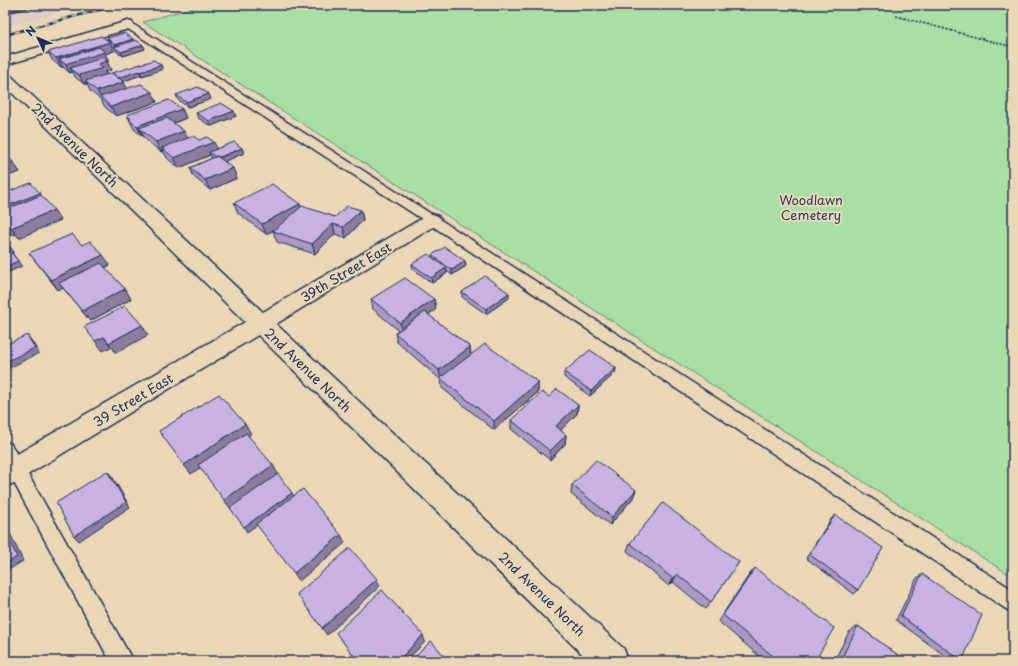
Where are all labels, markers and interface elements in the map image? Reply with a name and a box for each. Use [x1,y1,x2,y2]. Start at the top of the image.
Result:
north arrow [18,18,58,58]
text: N [21,21,40,40]
street label: 2nd Avenue North [28,98,123,191]
park label: Woodlawn Cemetery [779,190,843,224]
street label: 39th Street East [297,237,395,306]
street label: 2nd Avenue North [261,323,356,416]
street label: 39 Street East [89,368,176,431]
street label: 2nd Avenue North [495,547,590,640]

